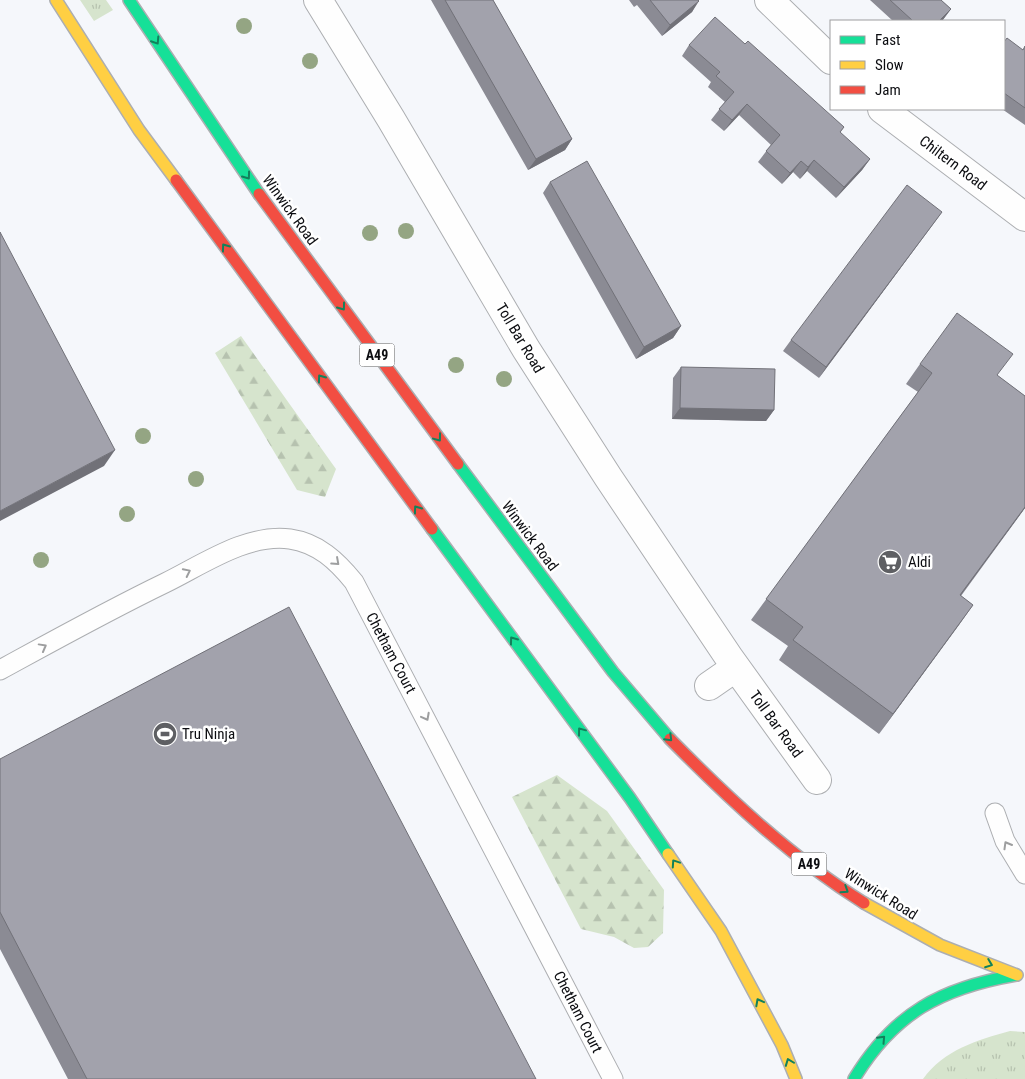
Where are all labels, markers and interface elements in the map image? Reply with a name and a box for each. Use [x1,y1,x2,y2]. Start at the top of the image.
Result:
legend [830,20,1005,110]
text: Fast [875,31,900,49]
one-way arrow [149,36,159,45]
text: Slow [875,56,904,74]
text: Jam [875,81,901,99]
street label: Chiltern Road [916,132,990,194]
one-way arrow [241,170,250,179]
street label: Winwick Road [258,171,322,249]
one-way arrow [221,243,231,252]
street label: Toll Bar Road [492,300,548,376]
one-way arrow [336,301,345,311]
road number: A49 [360,344,394,366]
one-way arrow [318,374,327,383]
one-way arrow [432,432,441,442]
street label: Winwick Road [498,498,562,574]
one-way arrow [414,505,423,515]
supermarket icon: Aldi [877,549,903,575]
place label: Aldi [908,553,931,571]
one-way arrow [330,556,339,565]
one-way arrow [182,568,191,578]
street label: Chetham Court [362,609,420,697]
one-way arrow [510,636,519,646]
one-way arrow [37,643,46,653]
street label: Toll Bar Road [746,687,806,761]
one-way arrow [420,712,430,721]
sports icon: Tru Ninja [152,721,178,747]
place label: Tru Ninja [182,725,235,743]
one-way arrow [578,727,587,737]
one-way arrow [663,732,672,741]
one-way arrow [1004,841,1014,850]
road number: A49 [792,852,826,876]
one-way arrow [672,860,681,869]
street label: Winwick Road [841,864,921,924]
one-way arrow [839,884,849,893]
one-way arrow [984,958,993,968]
street label: Chetham Court [550,968,606,1056]
one-way arrow [755,999,765,1008]
one-way arrow [876,1036,885,1045]
one-way arrow [785,1058,795,1067]

